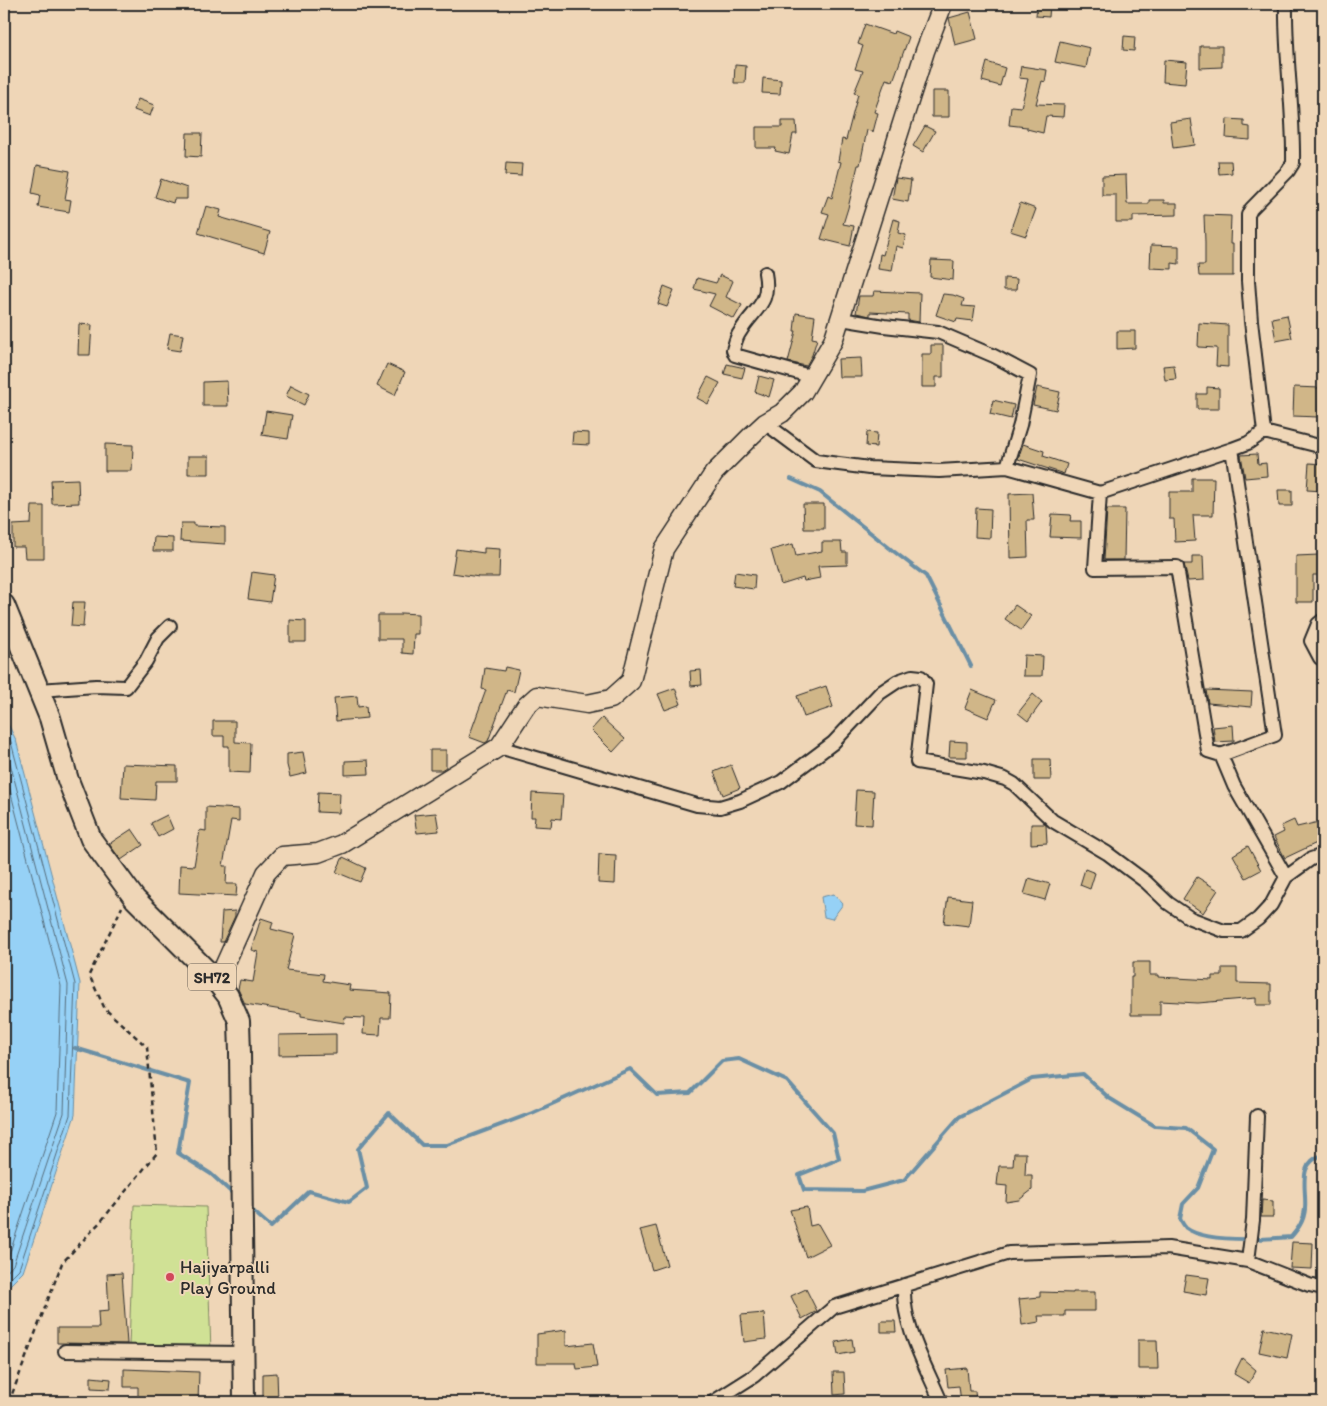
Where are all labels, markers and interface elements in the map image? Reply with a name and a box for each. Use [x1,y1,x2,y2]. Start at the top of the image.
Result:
road number: SH72 [188,964,236,990]
place label: Hajiyarpalli Play Ground [180,1256,276,1299]
marker: Hajiyarpalli Play Ground [164,1271,176,1283]

